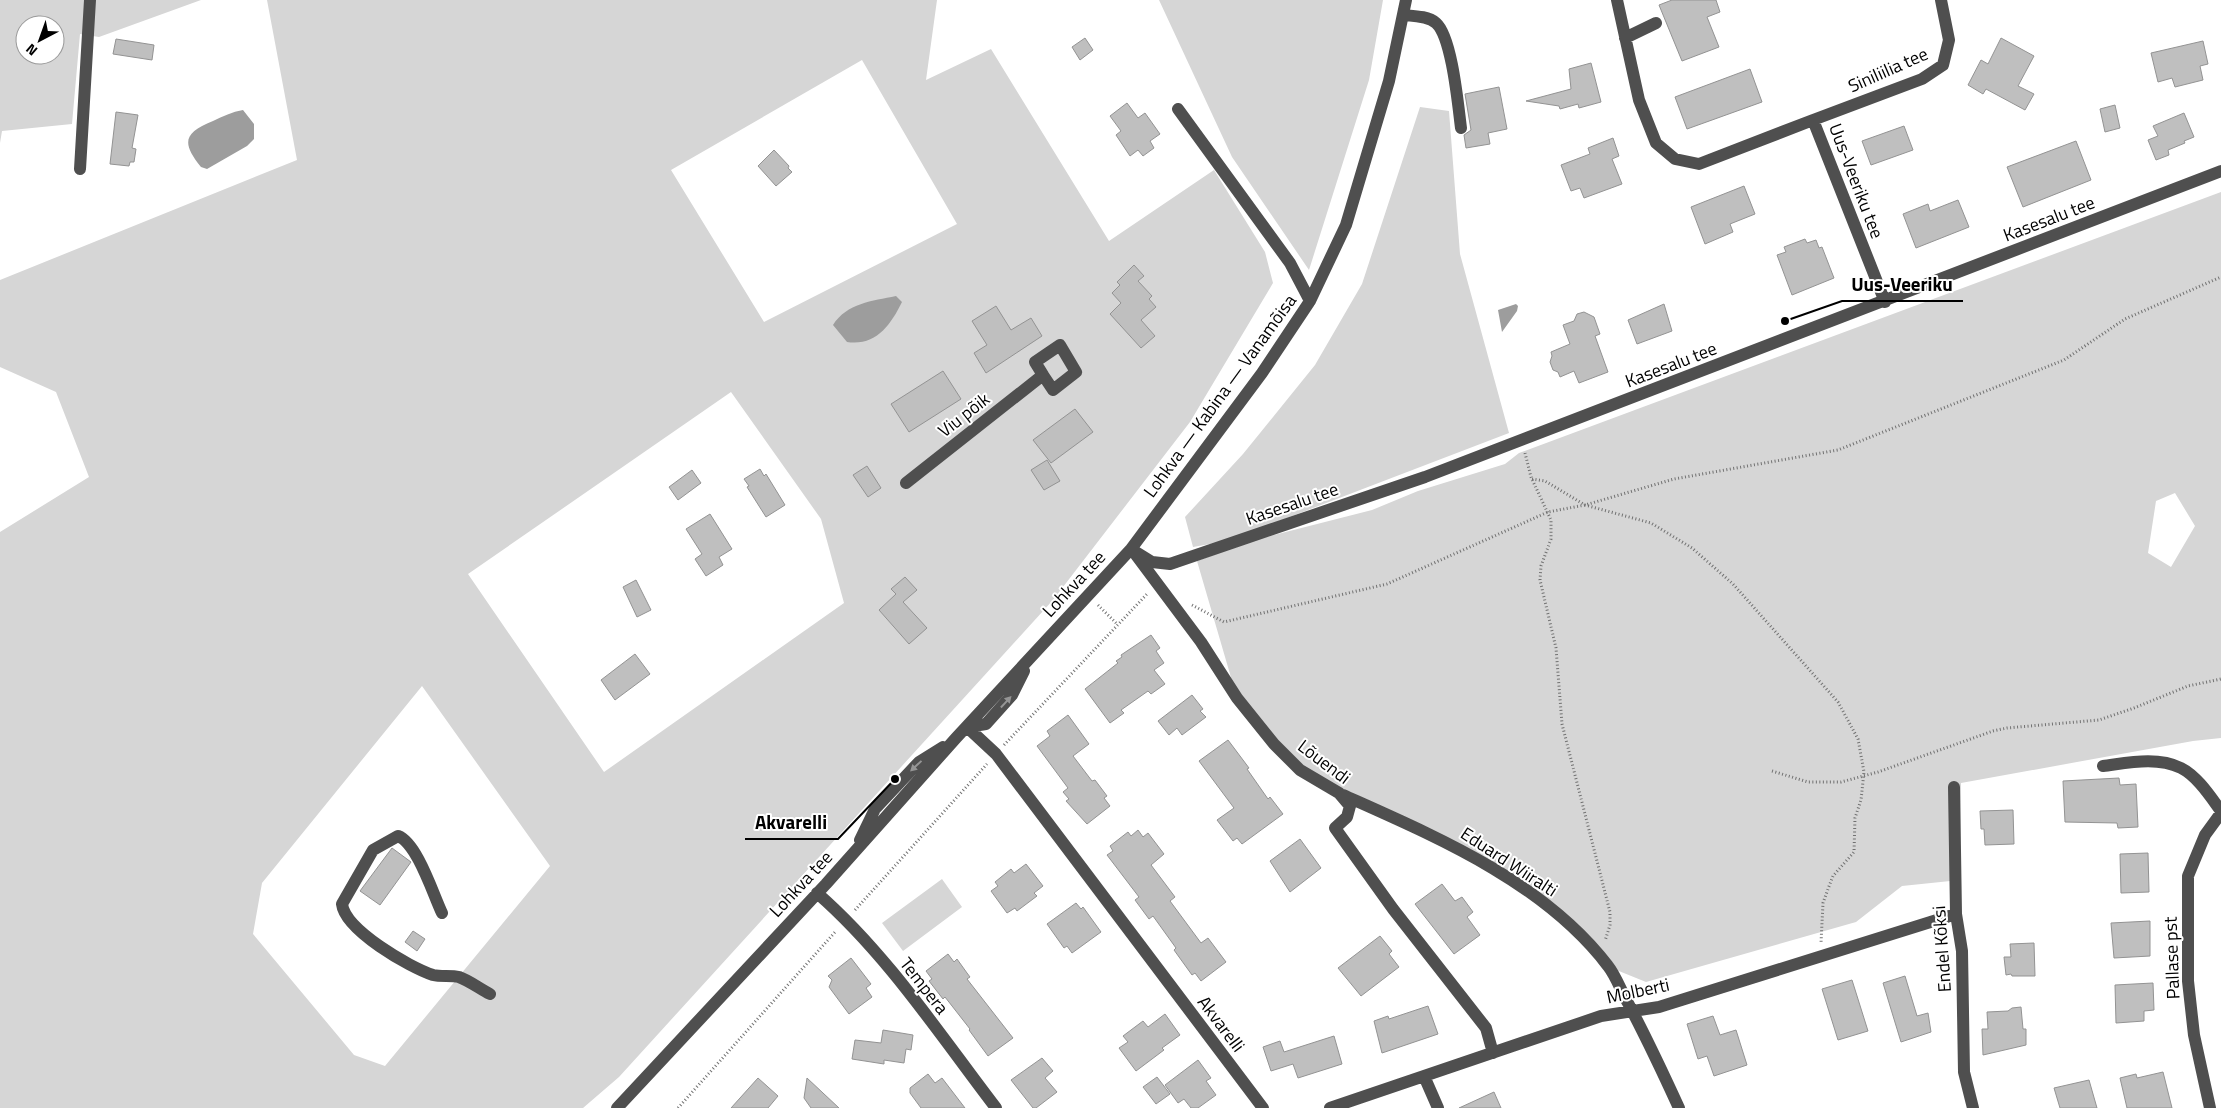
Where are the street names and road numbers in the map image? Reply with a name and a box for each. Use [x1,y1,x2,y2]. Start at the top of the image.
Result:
street label: Siniliilia tee [1844,40,1932,99]
street label: Uus-Veeriku tee [1822,119,1891,242]
street label: Kasesalu tee [1999,189,2099,248]
street label: Lohkva — Kabina — Vanamõisa [1137,289,1303,503]
street label: Kasesalu tee [1621,335,1721,394]
street label: Viu põik [932,385,996,444]
street label: Kasesalu tee [1242,475,1342,532]
street label: Lohkva tee [1036,544,1112,623]
street label: Lõuendi [1292,733,1356,790]
street label: Eduard Wiiralti [1455,820,1563,903]
street label: Lohkva tee [763,844,839,923]
street label: Endel Kõksi [1925,905,1958,993]
street label: Pallase pst [2157,916,2186,1000]
street label: Tempera [894,951,955,1020]
street label: Molberti [1604,971,1672,1010]
street label: Akvarelli [1191,990,1252,1057]

